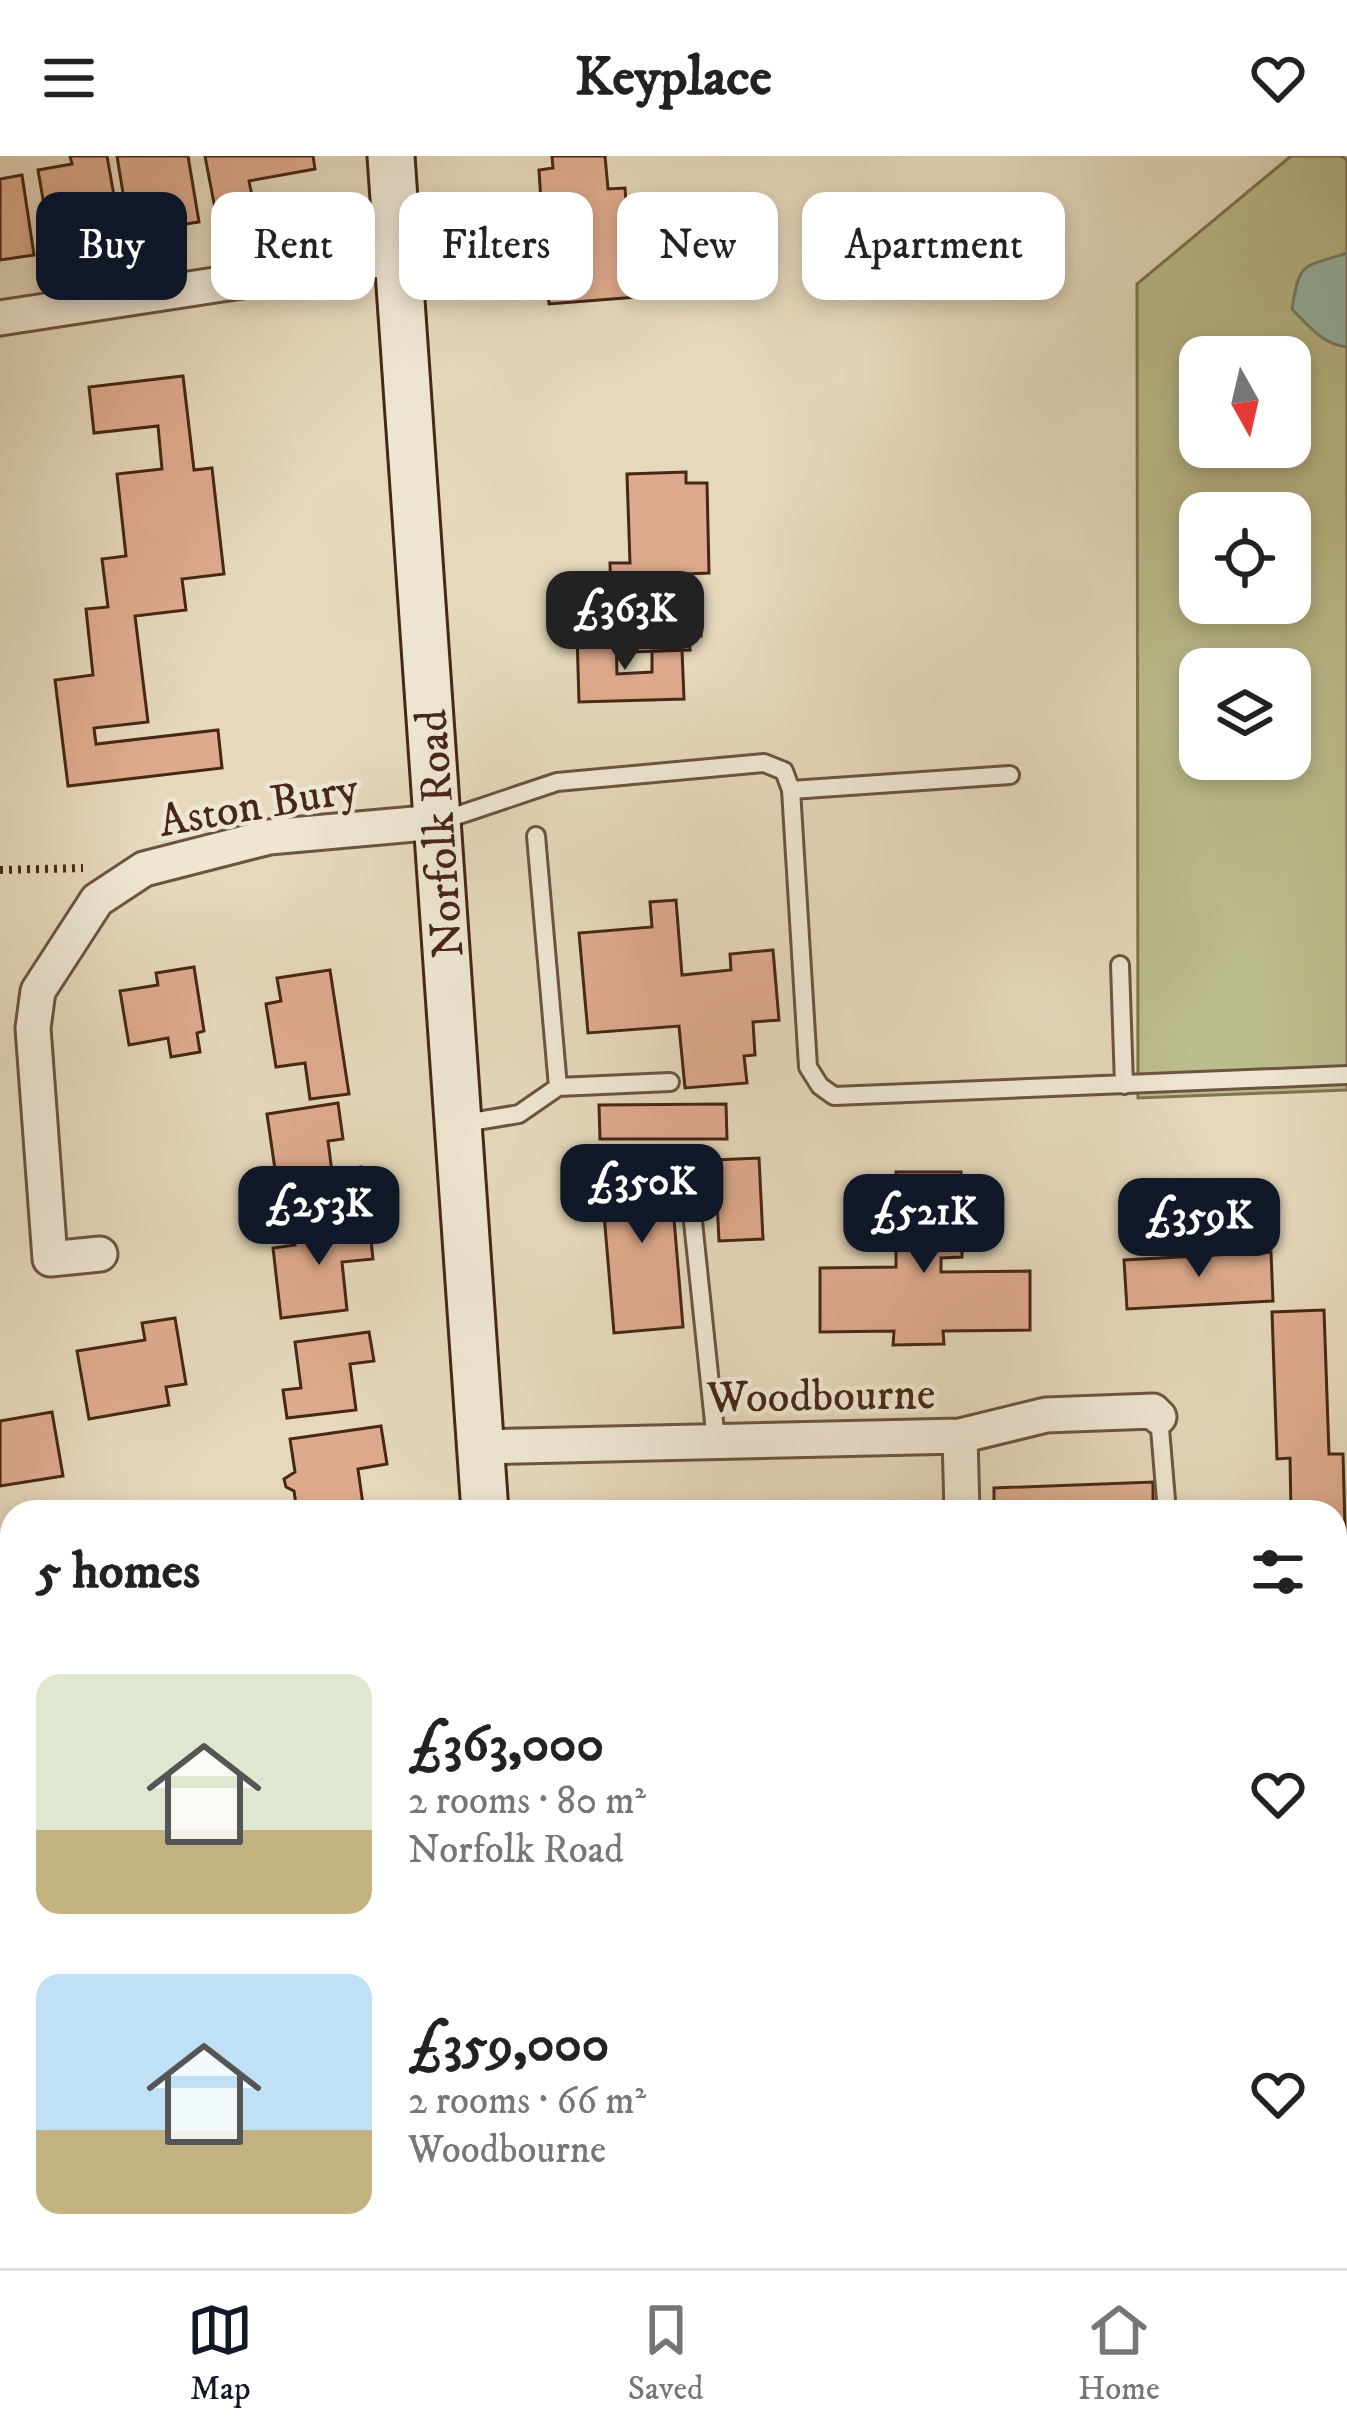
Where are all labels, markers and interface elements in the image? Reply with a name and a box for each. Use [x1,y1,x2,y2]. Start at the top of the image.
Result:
icon: menu [36,45,102,111]
text: Keyplace [575,45,772,112]
icon: heart [1245,45,1311,111]
chip: Buy [36,192,187,300]
chip: Rent [211,192,375,300]
chip: Filters [399,192,593,300]
chip: New [617,192,778,300]
chip: Apartment [802,192,1065,300]
north arrow [1179,336,1311,468]
map controls [1179,336,1311,780]
button: locate [1179,492,1311,624]
pin: £363K [541,571,709,673]
text: £363K [573,585,677,634]
button: layers [1179,648,1311,780]
street label: Norfolk Road [404,707,478,960]
street label: Aston Bury [154,761,363,851]
pin: £350K [558,1144,726,1246]
text: £350K [587,1158,697,1207]
pin: £253K [235,1166,403,1268]
pin: £521K [840,1174,1008,1276]
pin: £359K [1115,1178,1283,1280]
text: £253K [265,1180,373,1229]
text: £521K [870,1188,978,1237]
text: £359K [1145,1192,1253,1241]
street label: Woodbourne [705,1367,936,1427]
icon: filters [1245,1539,1311,1605]
text: 5 homes [36,1540,200,1604]
text: £363,000 [408,1713,604,1777]
icon: home [132,1722,276,1866]
icon: heart [1245,1761,1311,1827]
text: 2 rooms · 80 m² [408,1777,646,1826]
text: Norfolk Road [408,1826,624,1875]
text: £359,000 [408,2013,609,2077]
icon: home [132,2022,276,2166]
icon: heart [1245,2061,1311,2127]
text: 2 rooms · 66 m² [408,2077,646,2126]
text: Woodbourne [408,2126,606,2175]
tab: Map [187,2297,253,2410]
tab: Saved [628,2297,704,2410]
tab: Home [1078,2297,1160,2410]

